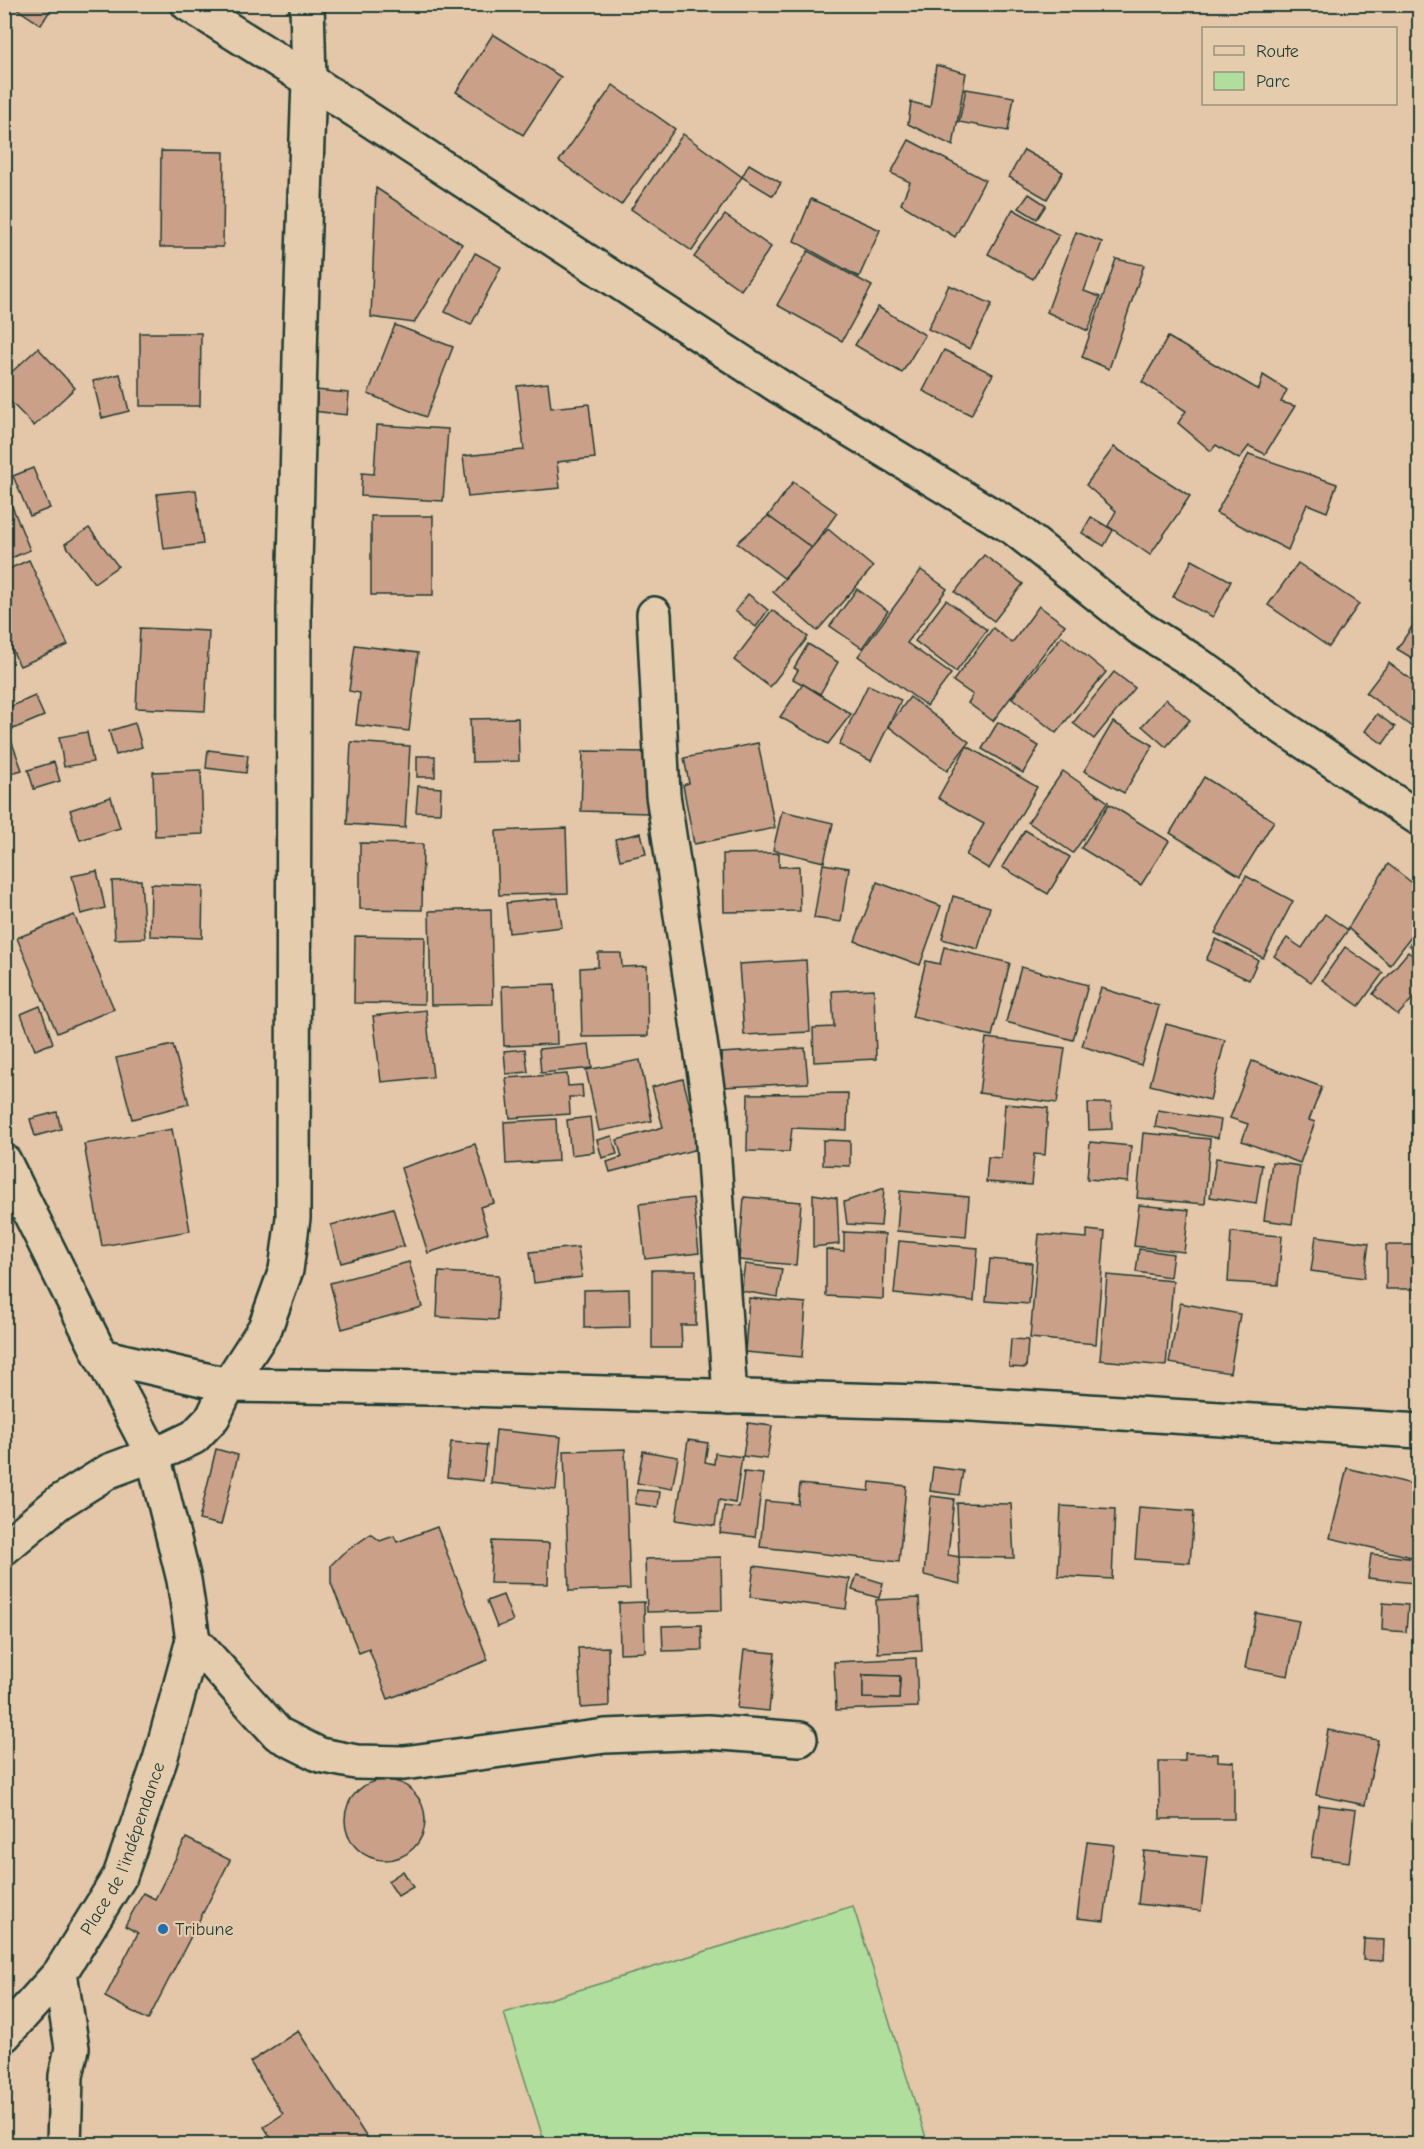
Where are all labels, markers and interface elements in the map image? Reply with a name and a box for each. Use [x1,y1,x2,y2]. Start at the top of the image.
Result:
legend [1202,27,1397,105]
text: Route [1256,41,1299,62]
text: Parc [1256,71,1290,92]
street label: Place de l'indépendance [76,1759,169,1939]
place label: Tribune [175,1919,233,1940]
marker: Tribune [156,1922,170,1936]

